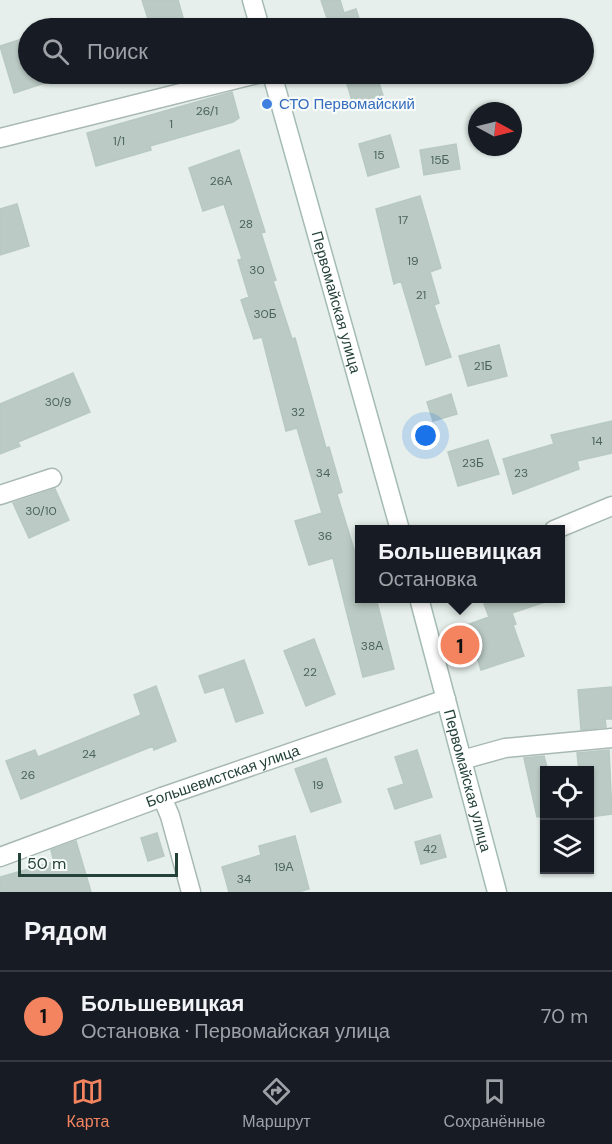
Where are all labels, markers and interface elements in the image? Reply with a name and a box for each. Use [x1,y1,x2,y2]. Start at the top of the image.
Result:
search box [18,18,594,84]
icon: search [39,35,72,68]
text: Поиск [87,37,148,66]
place label: СТО Первомайский [279,94,415,114]
marker: СТО Первомайский [260,97,274,111]
north arrow [468,102,522,156]
house number: 26/1 [196,103,218,119]
house number: 1 [169,116,173,132]
house number: 1/1 [113,133,125,149]
house number: 15 [373,147,385,163]
house number: 15Б [431,152,450,168]
house number: 26А [210,173,232,189]
house number: 17 [398,212,408,228]
house number: 28 [239,216,253,232]
street label: Первомайская улица [307,229,366,376]
house number: 19 [407,253,419,269]
house number: 30 [249,262,265,278]
house number: 21 [416,287,426,303]
house number: 30Б [253,306,277,322]
house number: 21Б [474,358,492,374]
house number: 30/9 [45,394,71,410]
house number: 32 [291,404,305,420]
your location [411,421,440,450]
house number: 14 [591,433,603,449]
house number: 23Б [462,455,484,471]
house number: 34 [316,465,330,481]
house number: 23 [514,465,528,481]
house number: 30/10 [25,503,57,519]
popup [355,525,565,603]
house number: 36 [318,528,332,544]
text: Большевицкая [378,537,542,566]
text: Остановка [378,566,477,592]
pin: 1 [440,622,480,668]
house number: 38А [361,638,383,654]
house number: 22 [303,664,317,680]
street label: Первомайская улица [439,707,496,855]
street label: Большевистская улица [143,740,303,812]
house number: 24 [82,746,96,762]
map controls [540,766,594,874]
button: locate [540,766,594,820]
house number: 26 [21,767,35,783]
house number: 19 [312,777,324,793]
button: layers [540,820,594,874]
house number: 42 [423,841,437,857]
scale bar [18,850,178,878]
text: 50 m [27,853,66,874]
house number: 19А [274,859,294,875]
house number: 34 [237,871,251,887]
text: Рядом [24,914,107,948]
text: Большевицкая [81,989,244,1018]
text: 1 [40,1003,47,1029]
text: 70 m [541,1003,588,1029]
text: Остановка · Первомайская улица [81,1018,390,1044]
tab: Карта [67,1075,109,1132]
tab: Маршрут [242,1075,311,1132]
tab: Сохранённые [444,1075,545,1132]

